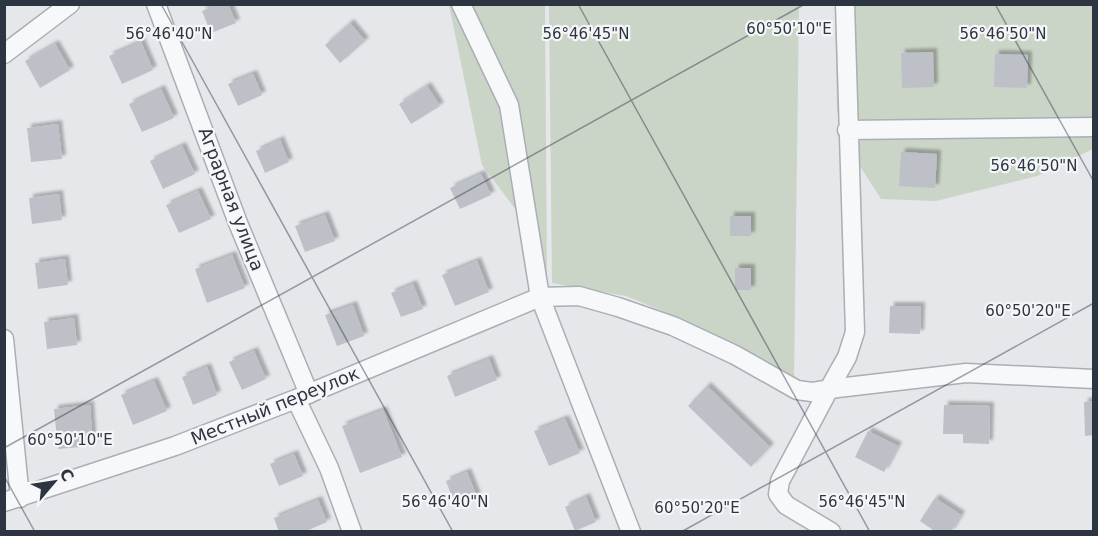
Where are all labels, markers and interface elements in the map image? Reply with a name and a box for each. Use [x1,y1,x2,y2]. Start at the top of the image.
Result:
text: 60°50'10"E [746,20,832,38]
text: 56°46'40"N [125,25,213,43]
text: 56°46'45"N [542,25,630,43]
text: 56°46'50"N [959,25,1047,43]
street label: Аграрная улица [194,124,269,274]
text: 56°46'50"N [990,157,1078,175]
text: 60°50'20"E [985,302,1071,320]
street label: Местный переулок [188,362,362,449]
text: 60°50'10"E [27,431,113,449]
north arrow [24,452,84,512]
text: С [56,465,78,485]
text: 56°46'40"N [401,493,489,511]
text: 56°46'45"N [818,493,906,511]
text: 60°50'20"E [654,499,740,517]

